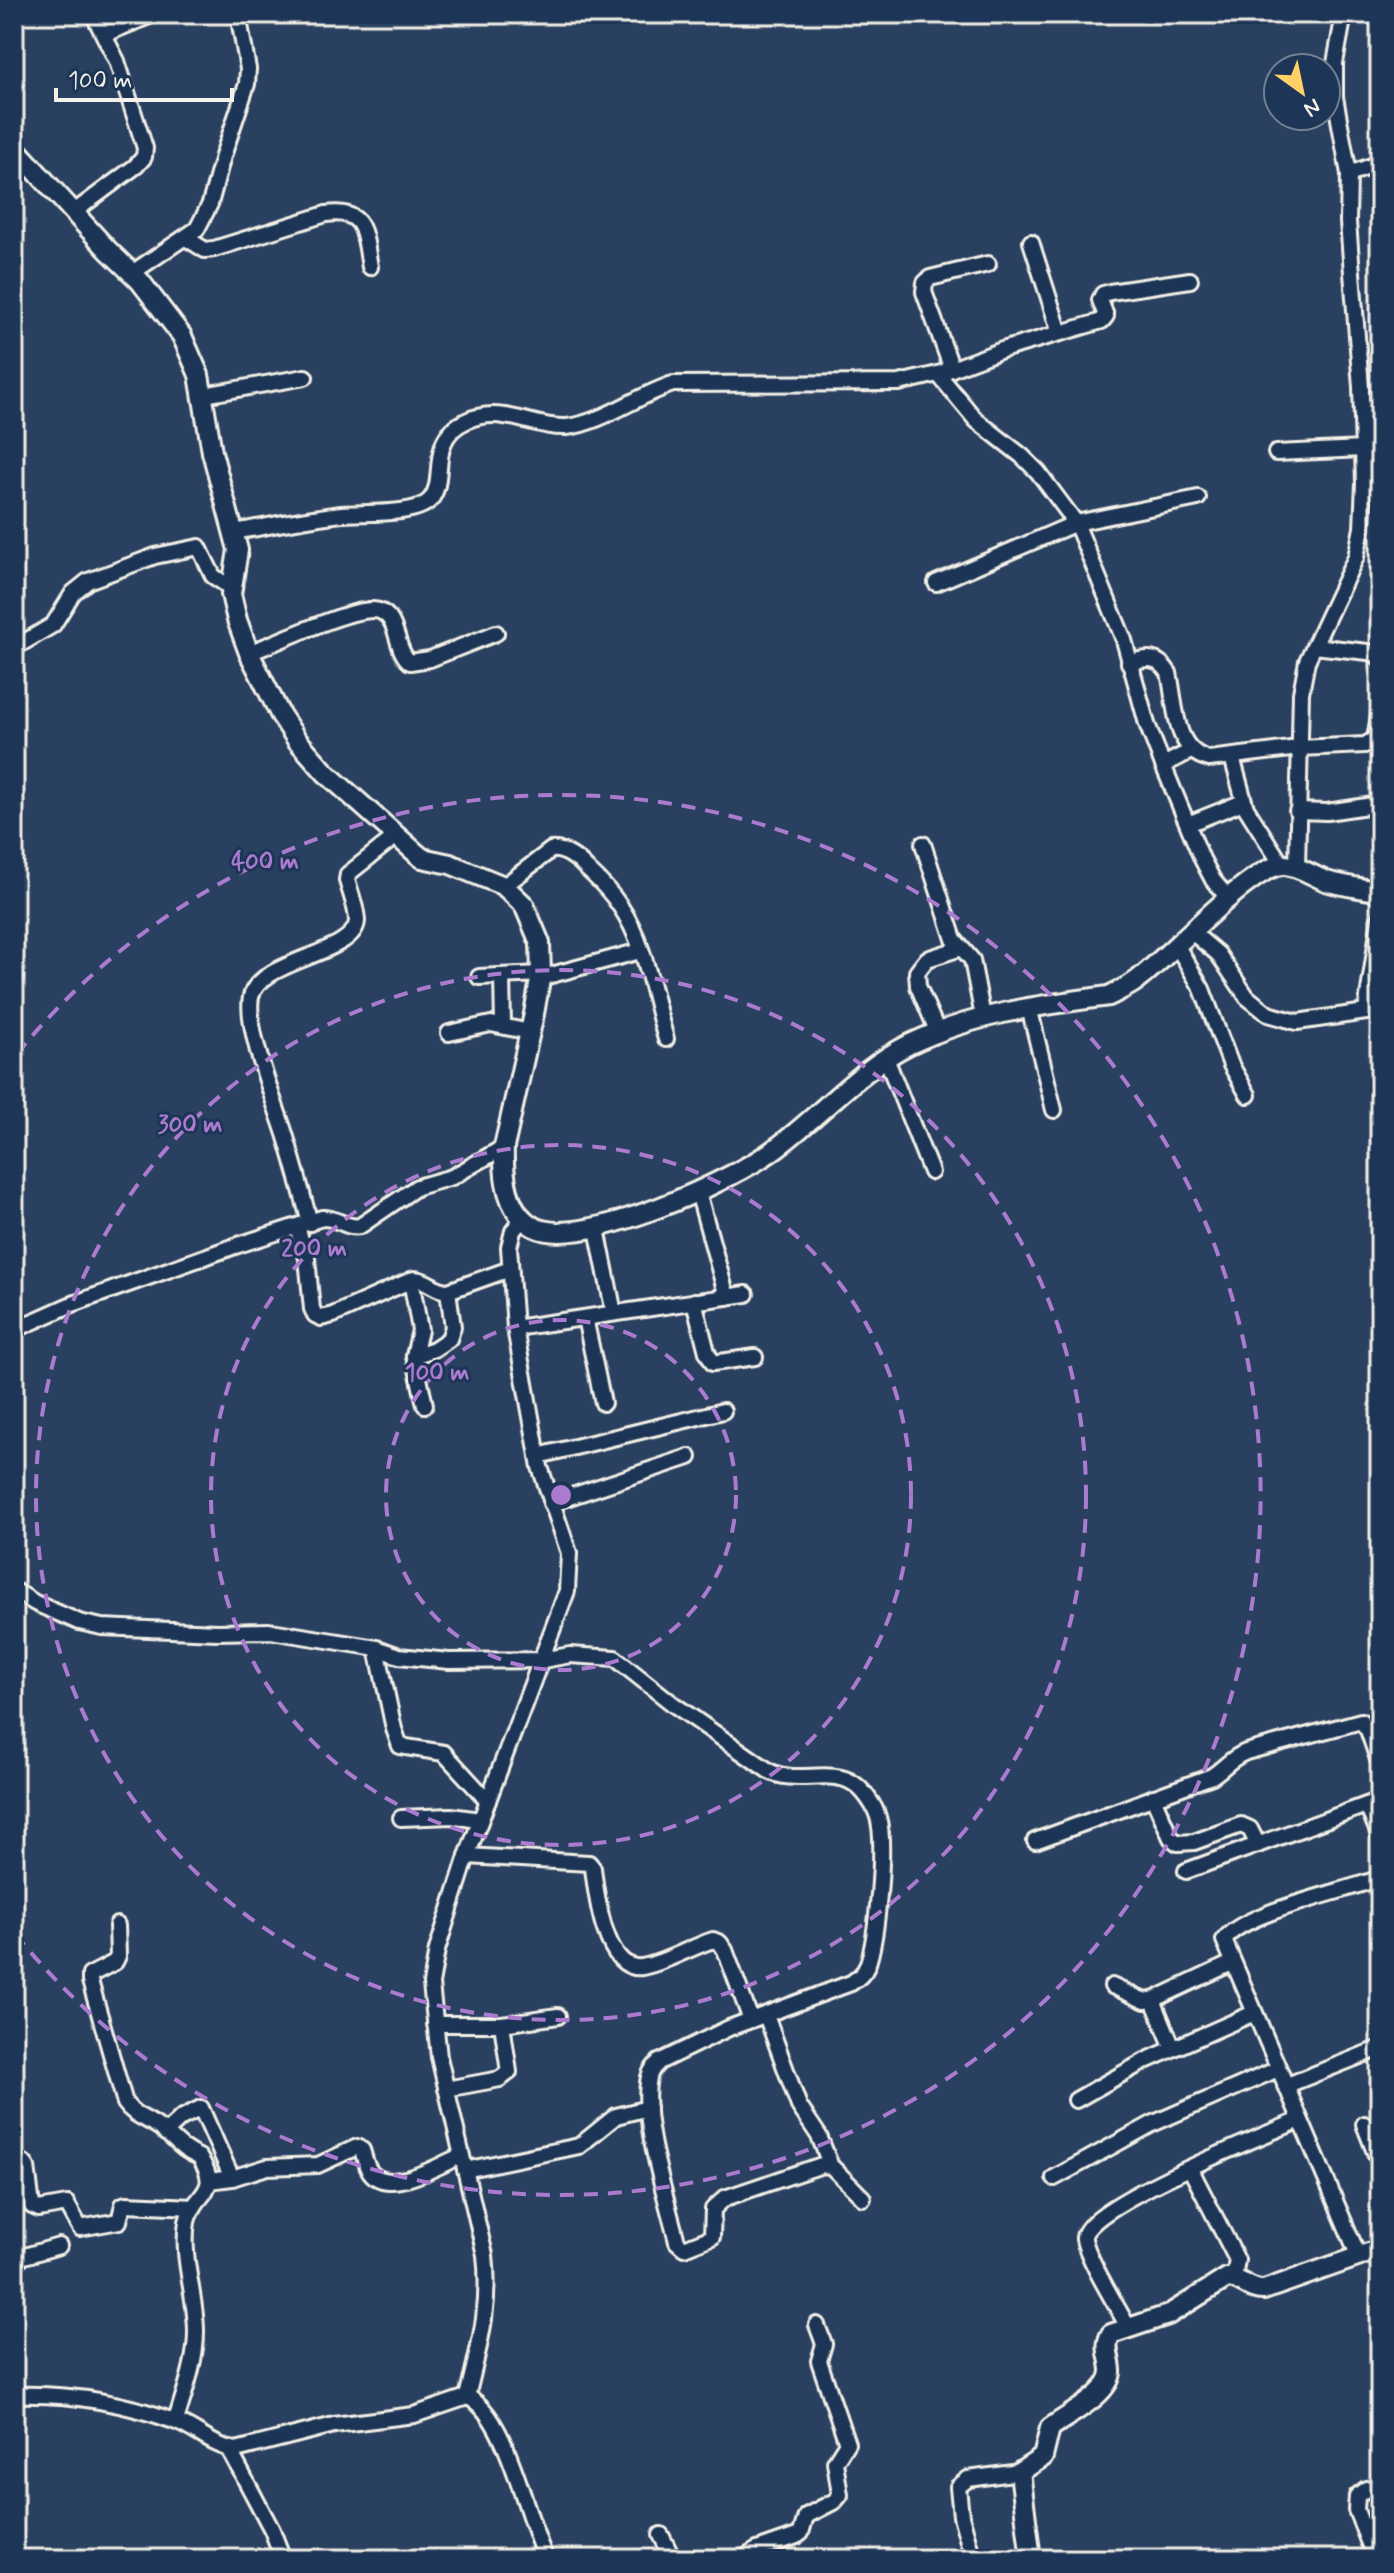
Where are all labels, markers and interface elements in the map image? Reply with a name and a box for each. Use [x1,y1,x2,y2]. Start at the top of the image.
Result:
scale bar [56,52,232,102]
north arrow [1262,52,1342,132]
text: 100 m [68,66,132,97]
text: N [1298,91,1326,123]
text: 400 m [231,847,299,878]
text: 300 m [158,1110,222,1141]
text: 200 m [281,1234,347,1265]
text: 100 m [405,1358,469,1389]
centre of rings [547,1481,575,1509]

